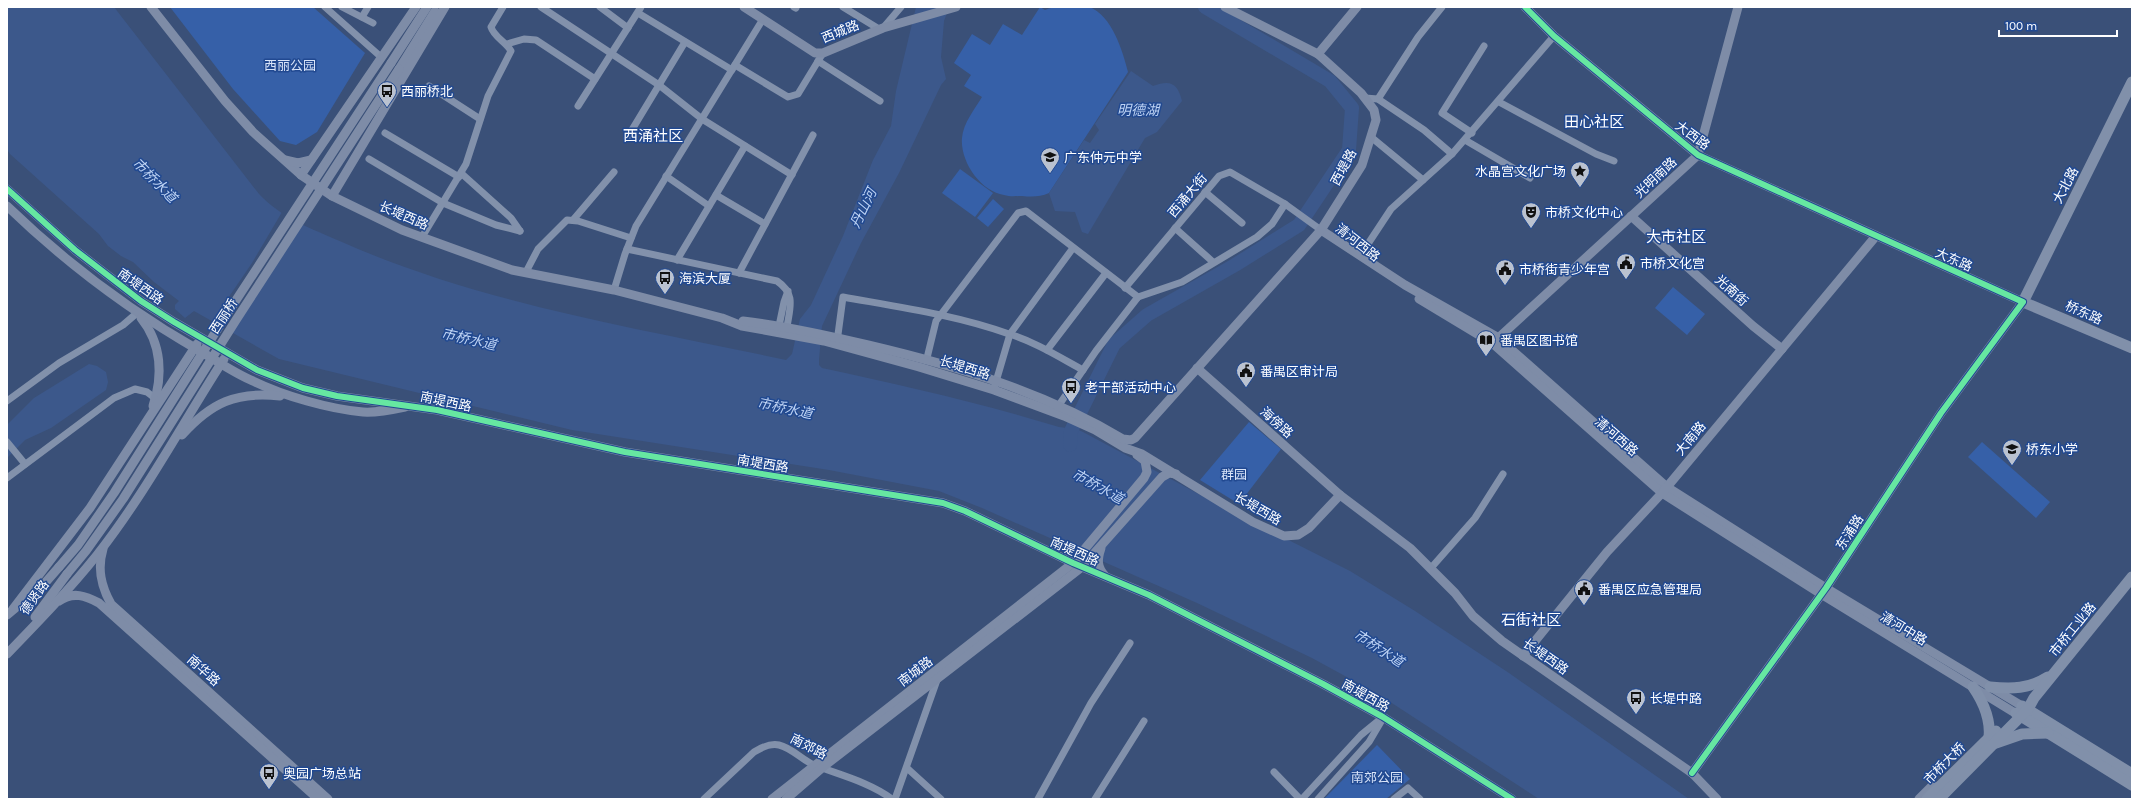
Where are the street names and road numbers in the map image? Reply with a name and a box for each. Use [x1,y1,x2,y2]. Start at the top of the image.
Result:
street label: 西城路 [819,17,861,46]
street label: 大西路 [1673,118,1713,153]
street label: 西堤路 [1328,146,1359,188]
street label: 光明南路 [1631,154,1679,201]
street label: 大北路 [2050,164,2081,206]
street label: 西涌大街 [1165,171,1210,220]
street label: 长堤西路 [377,198,431,233]
street label: 清河西路 [1333,220,1383,264]
street label: 大东路 [1933,245,1975,274]
street label: 南堤西路 [115,265,166,307]
street label: 光南街 [1712,272,1751,309]
street label: 西丽桥 [207,296,240,337]
street label: 桥东路 [2063,298,2105,327]
street label: 长堤西路 [938,353,992,382]
street label: 南堤西路 [419,389,473,414]
street label: 海傍路 [1257,404,1296,441]
street label: 清河西路 [1592,414,1641,459]
street label: 大南路 [1672,419,1709,458]
street label: 南堤西路 [736,452,790,475]
street label: 长堤西路 [1231,489,1284,528]
street label: 东涌路 [1833,512,1866,553]
street label: 南堤西路 [1048,534,1102,569]
street label: 德贤路 [17,577,52,617]
street label: 市桥工业路 [2046,599,2099,659]
street label: 清河中路 [1878,609,1930,648]
street label: 长堤西路 [1520,635,1571,677]
street label: 南华路 [184,652,223,689]
street label: 南城路 [895,654,935,689]
street label: 南堤西路 [1339,676,1392,715]
street label: 南郊路 [788,731,830,762]
street label: 市桥大桥 [1921,740,1968,787]

